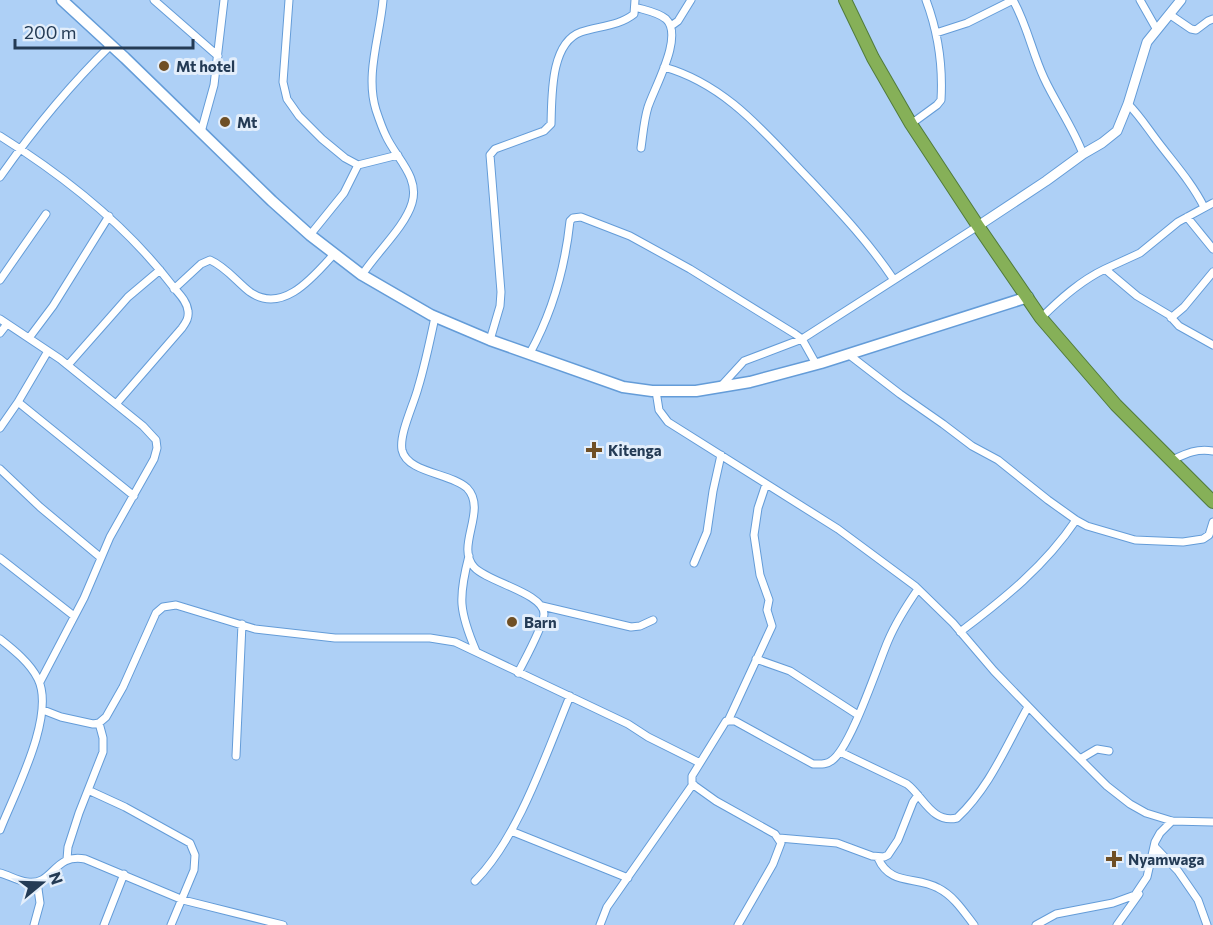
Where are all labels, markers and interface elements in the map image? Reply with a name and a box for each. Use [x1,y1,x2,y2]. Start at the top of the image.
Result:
scale bar [15,12,194,50]
text: 200 m [24,21,77,43]
place label: Mt hotel [176,57,235,75]
marker: Mt hotel [157,59,171,73]
place label: Mt [237,113,257,131]
marker: Mt [218,115,232,129]
marker: Kitenga [585,441,603,459]
place label: Kitenga [608,441,662,459]
place label: Barn [524,613,557,631]
marker: Barn [505,615,519,629]
marker: Nyamwaga [1105,850,1123,868]
place label: Nyamwaga [1128,850,1205,868]
north arrow [12,853,72,913]
text: N [46,869,68,887]

